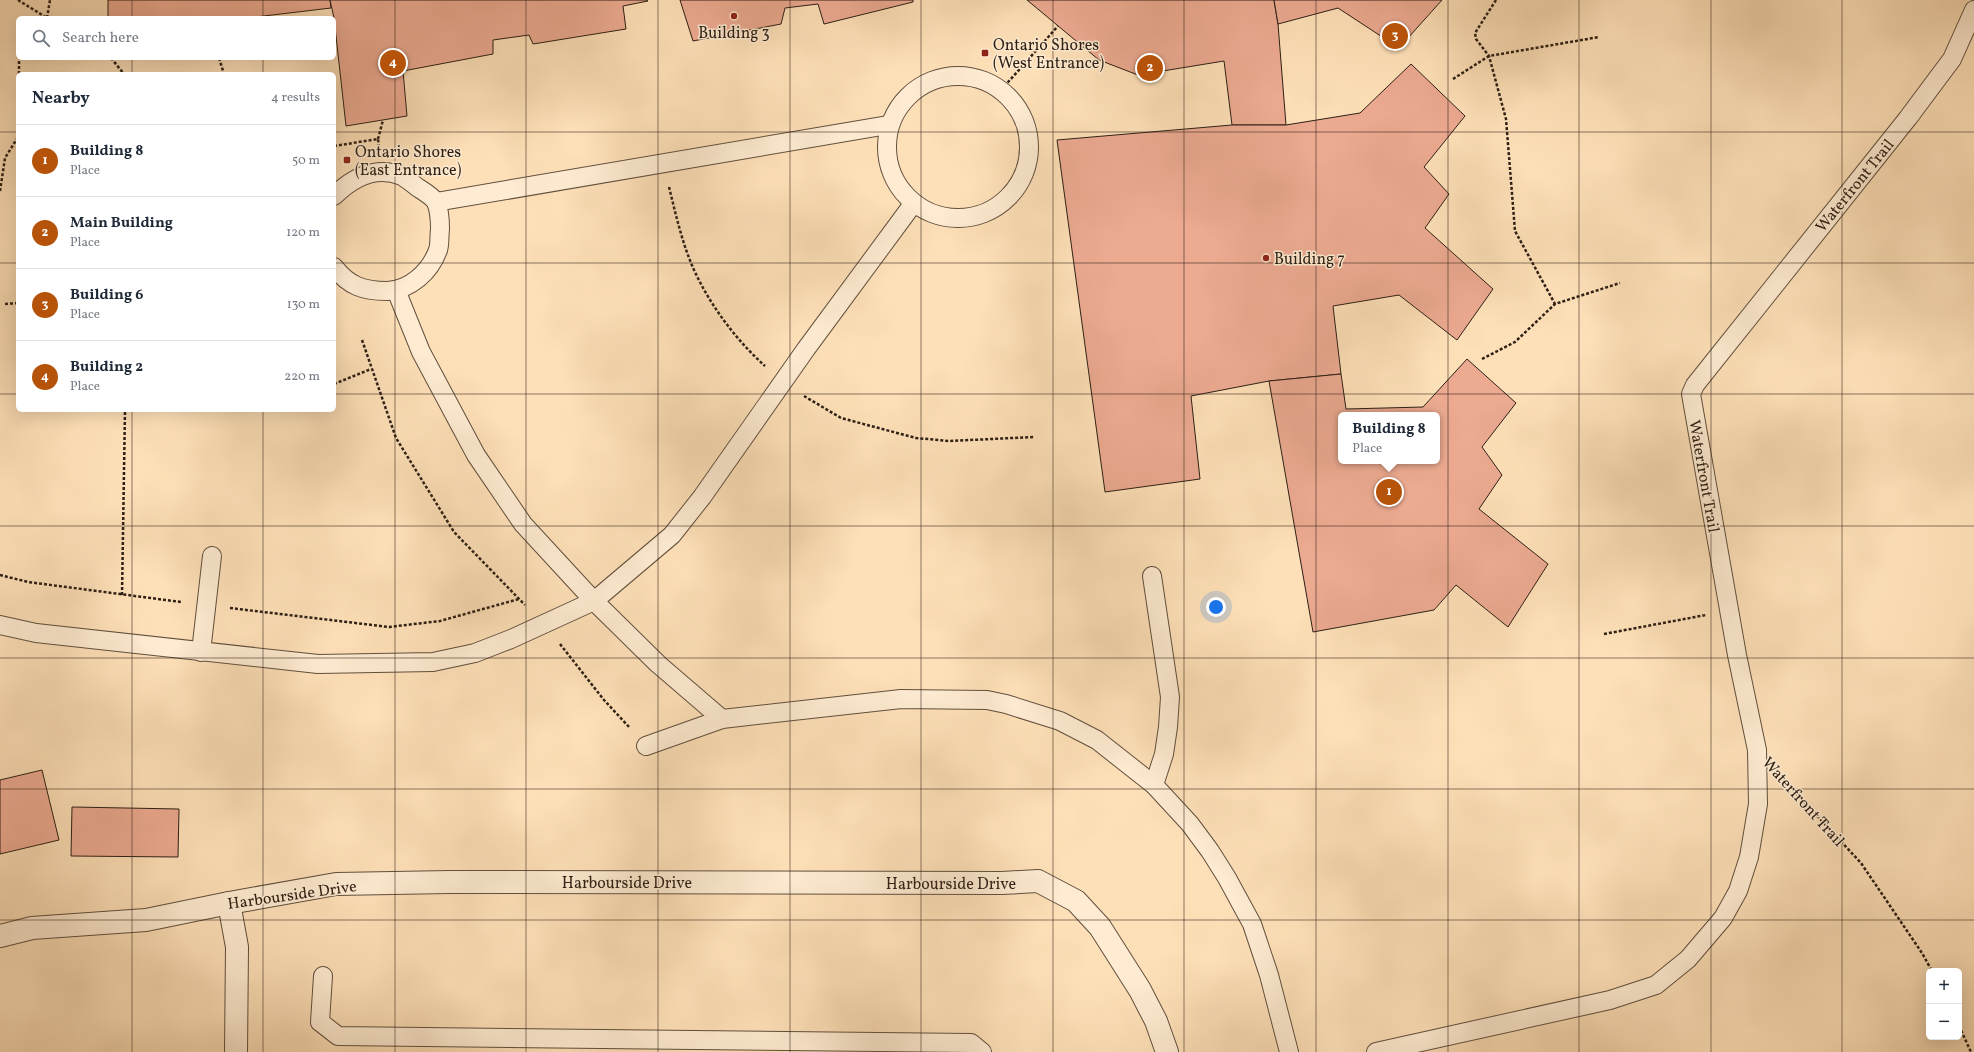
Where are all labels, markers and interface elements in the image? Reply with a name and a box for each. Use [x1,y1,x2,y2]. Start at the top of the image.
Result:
marker: Building 3 [729,11,739,21]
search box [16,16,336,60]
pin: 3 [1382,21,1408,51]
place label: Building 3 [698,23,770,45]
icon: search [30,27,52,49]
text: Search here [62,28,139,49]
place label: Ontario Shores (West Entrance) [993,35,1104,75]
pin: 4 [380,48,406,78]
marker: Ontario Shores (West Entrance) [980,48,990,58]
pin: 2 [1137,53,1163,83]
text: Nearby [32,87,90,110]
text: 4 results [271,89,320,107]
street label: Waterfront Trail [1811,135,1900,237]
text: Building 8 [70,141,143,162]
place label: Ontario Shores (East Entrance) [355,142,462,182]
text: 1 [42,152,48,170]
text: 50 m [292,152,320,170]
marker: Ontario Shores (East Entrance) [342,155,352,165]
text: Place [70,162,100,180]
text: Main Building [70,213,173,234]
text: 2 [42,224,48,242]
text: 120 m [286,224,320,242]
text: Place [70,234,100,252]
place label: Building 7 [1274,249,1345,271]
marker: Building 7 [1261,253,1271,263]
text: Building 6 [70,285,143,306]
text: 3 [42,296,48,314]
text: 130 m [287,296,320,314]
text: Place [70,306,100,324]
text: Building 2 [70,357,143,378]
text: 4 [41,368,49,386]
text: 220 m [284,368,320,386]
text: Place [70,378,100,396]
popup [1338,412,1440,464]
street label: Waterfront Trail [1682,418,1724,535]
text: Building 8 [1352,419,1426,440]
text: Place [1352,440,1382,458]
pin: 1 [1376,477,1402,507]
your location [1206,597,1226,617]
street label: Waterfront Trail [1756,753,1849,852]
street label: Harbourside Drive [562,873,692,895]
street label: Harbourside Drive [886,874,1016,896]
street label: Harbourside Drive [226,876,358,916]
map controls [1926,968,1962,1040]
button: + [1926,968,1962,1004]
button: − [1926,1004,1962,1040]

